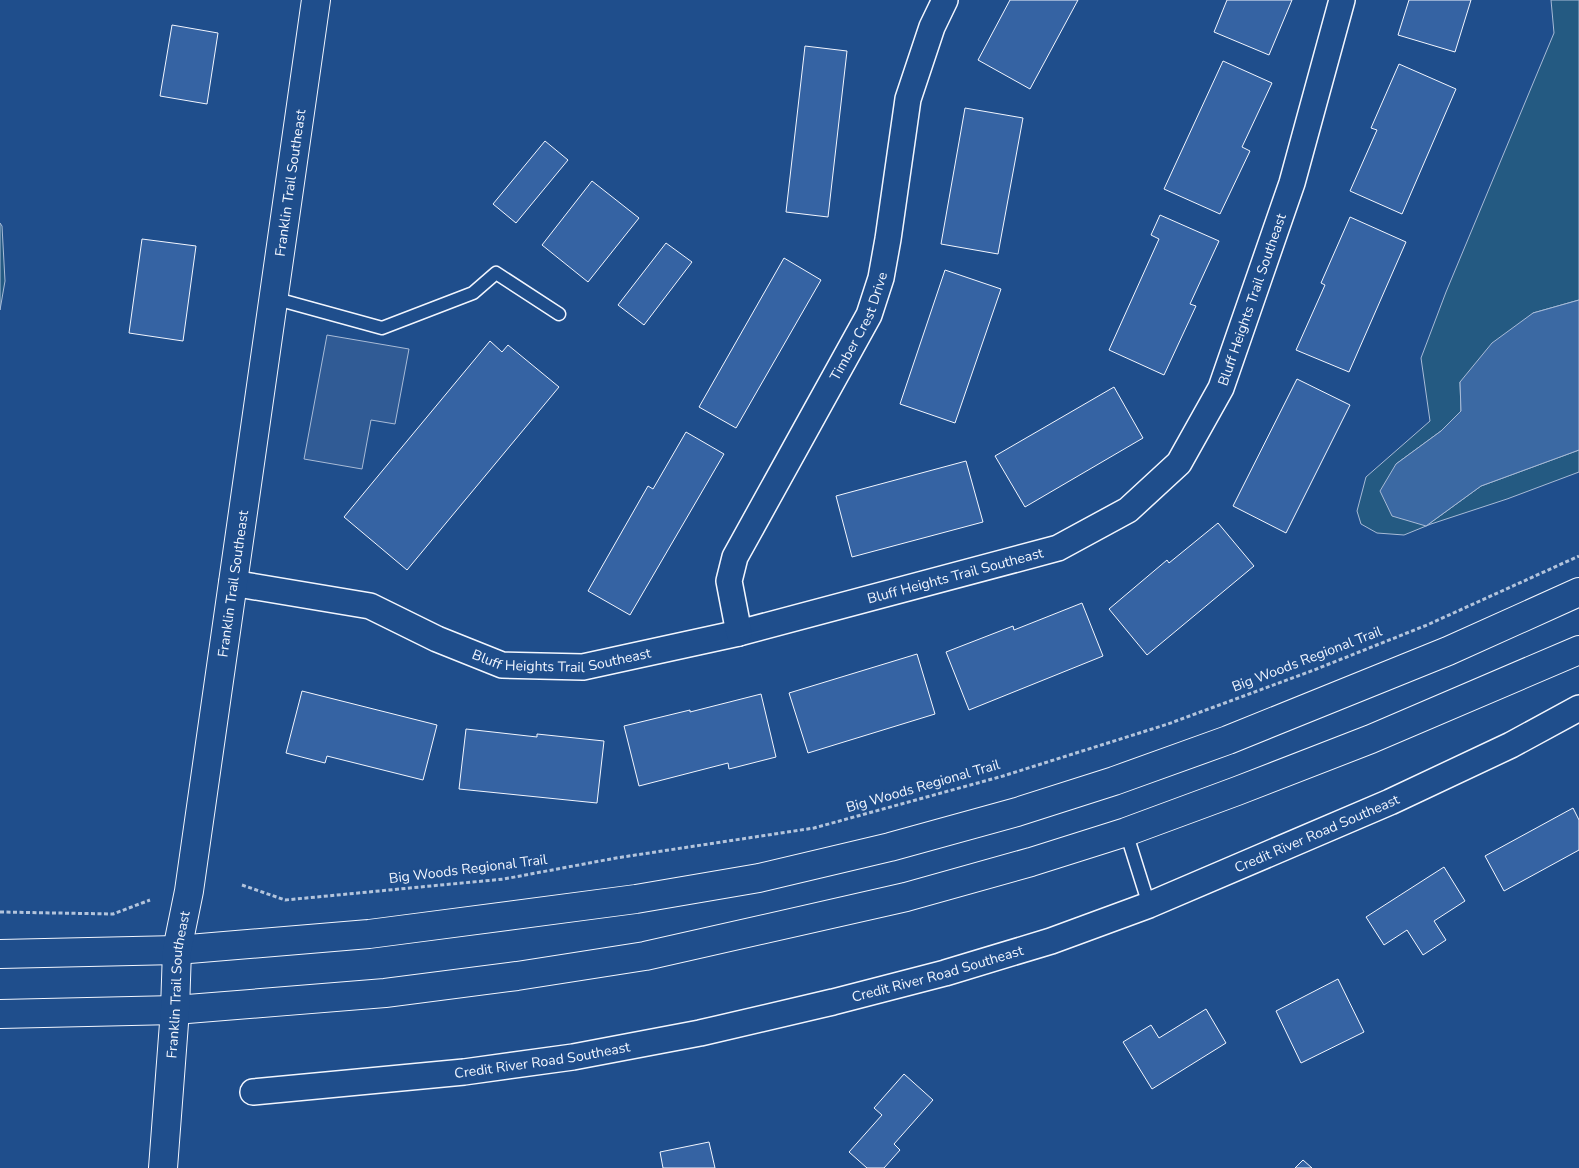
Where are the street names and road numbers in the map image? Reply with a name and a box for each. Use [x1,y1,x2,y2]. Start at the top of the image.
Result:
street label: Franklin Trail Southeast [270,108,310,258]
street label: Bluff Heights Trail Southeast [1213,211,1290,388]
street label: Timber Crest Drive [825,271,891,384]
street label: Franklin Trail Southeast [213,509,253,658]
street label: Bluff Heights Trail Southeast [865,543,1045,608]
street label: Big Woods Regional Trail [1229,621,1386,696]
street label: Bluff Heights Trail Southeast [469,643,653,677]
street label: Big Woods Regional Trail [844,755,1003,817]
street label: Credit River Road Southeast [1231,790,1402,877]
street label: Big Woods Regional Trail [388,850,549,888]
street label: Franklin Trail Southeast [162,909,194,1059]
street label: Credit River Road Southeast [850,940,1026,1006]
street label: Credit River Road Southeast [454,1037,632,1082]

